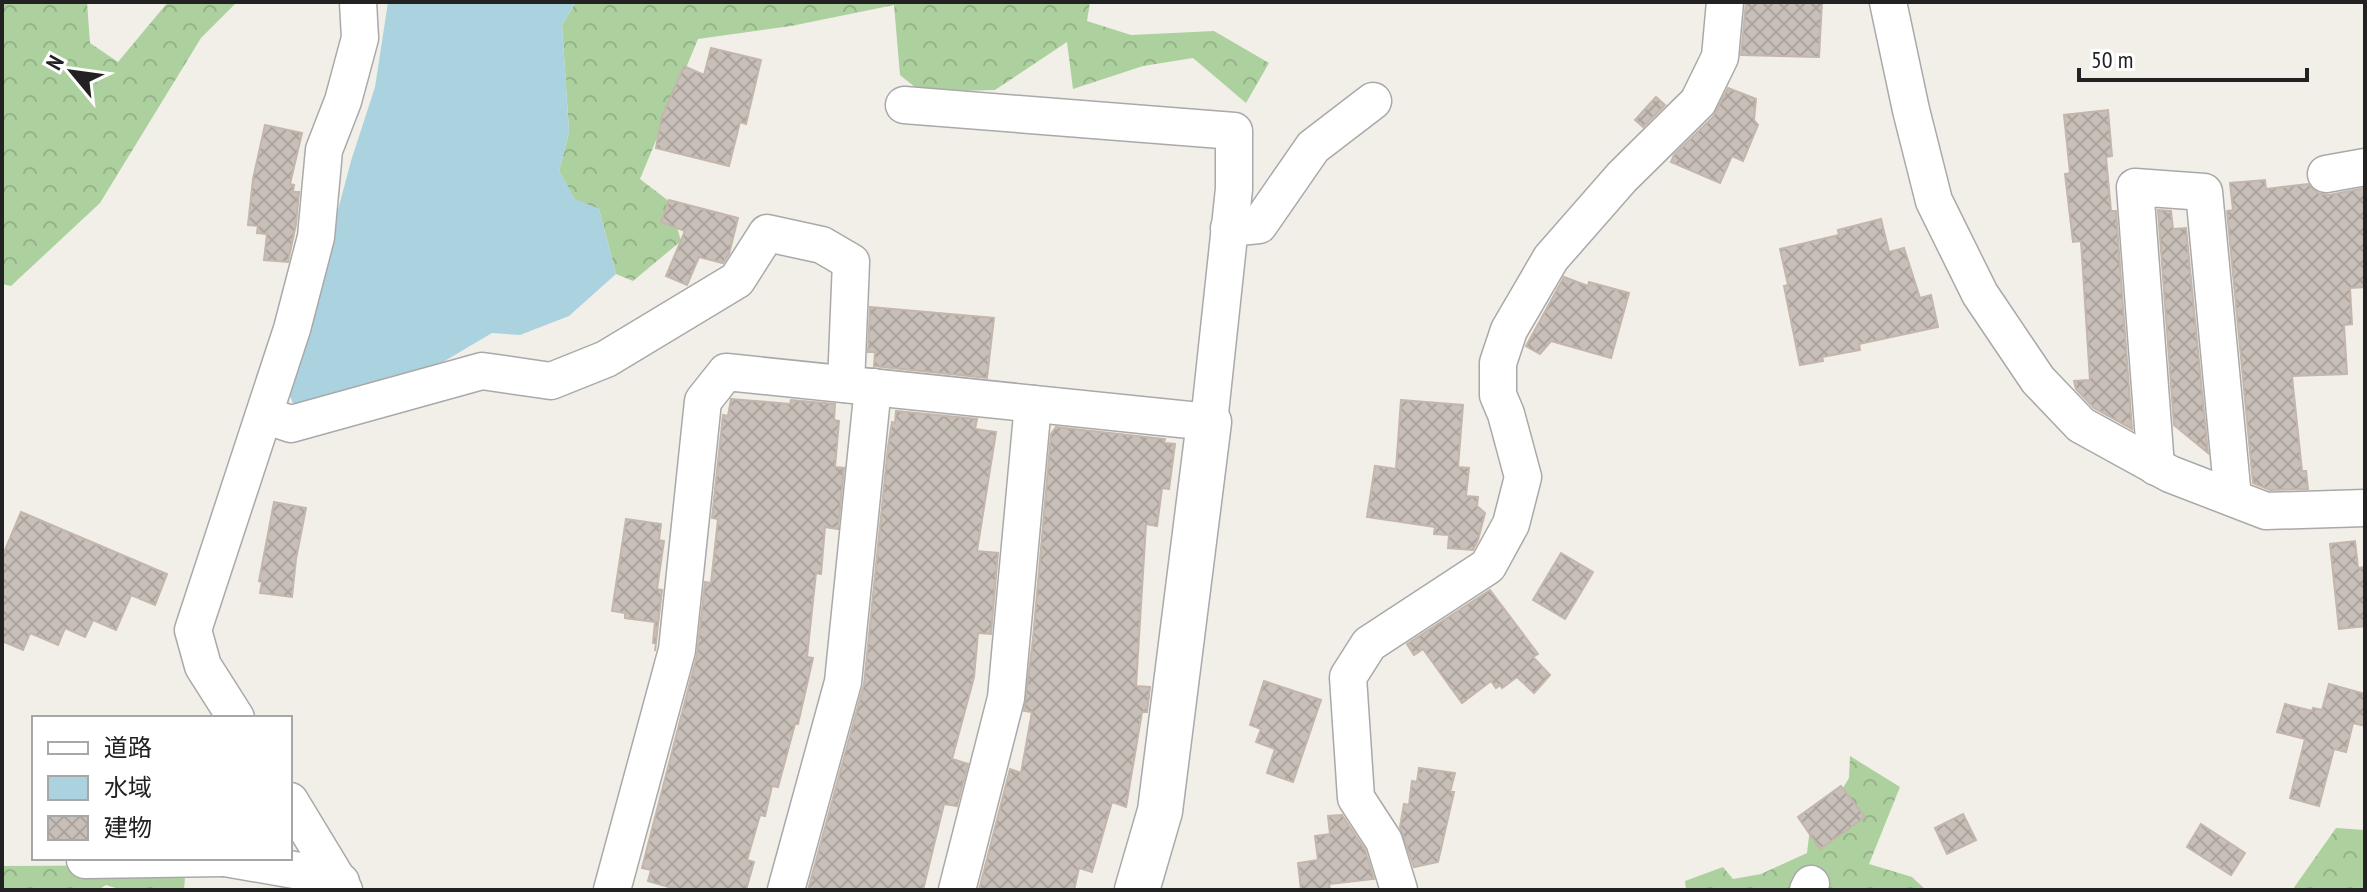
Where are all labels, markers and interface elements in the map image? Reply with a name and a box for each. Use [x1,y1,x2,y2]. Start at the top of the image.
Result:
north arrow [32,32,112,112]
scale bar [2079,32,2307,82]
text: 50 m [2091,44,2133,75]
text: N [39,50,70,74]
legend [32,716,292,860]
text: 道路 [104,732,152,763]
text: 水域 [104,772,152,803]
text: 建物 [104,812,152,843]

